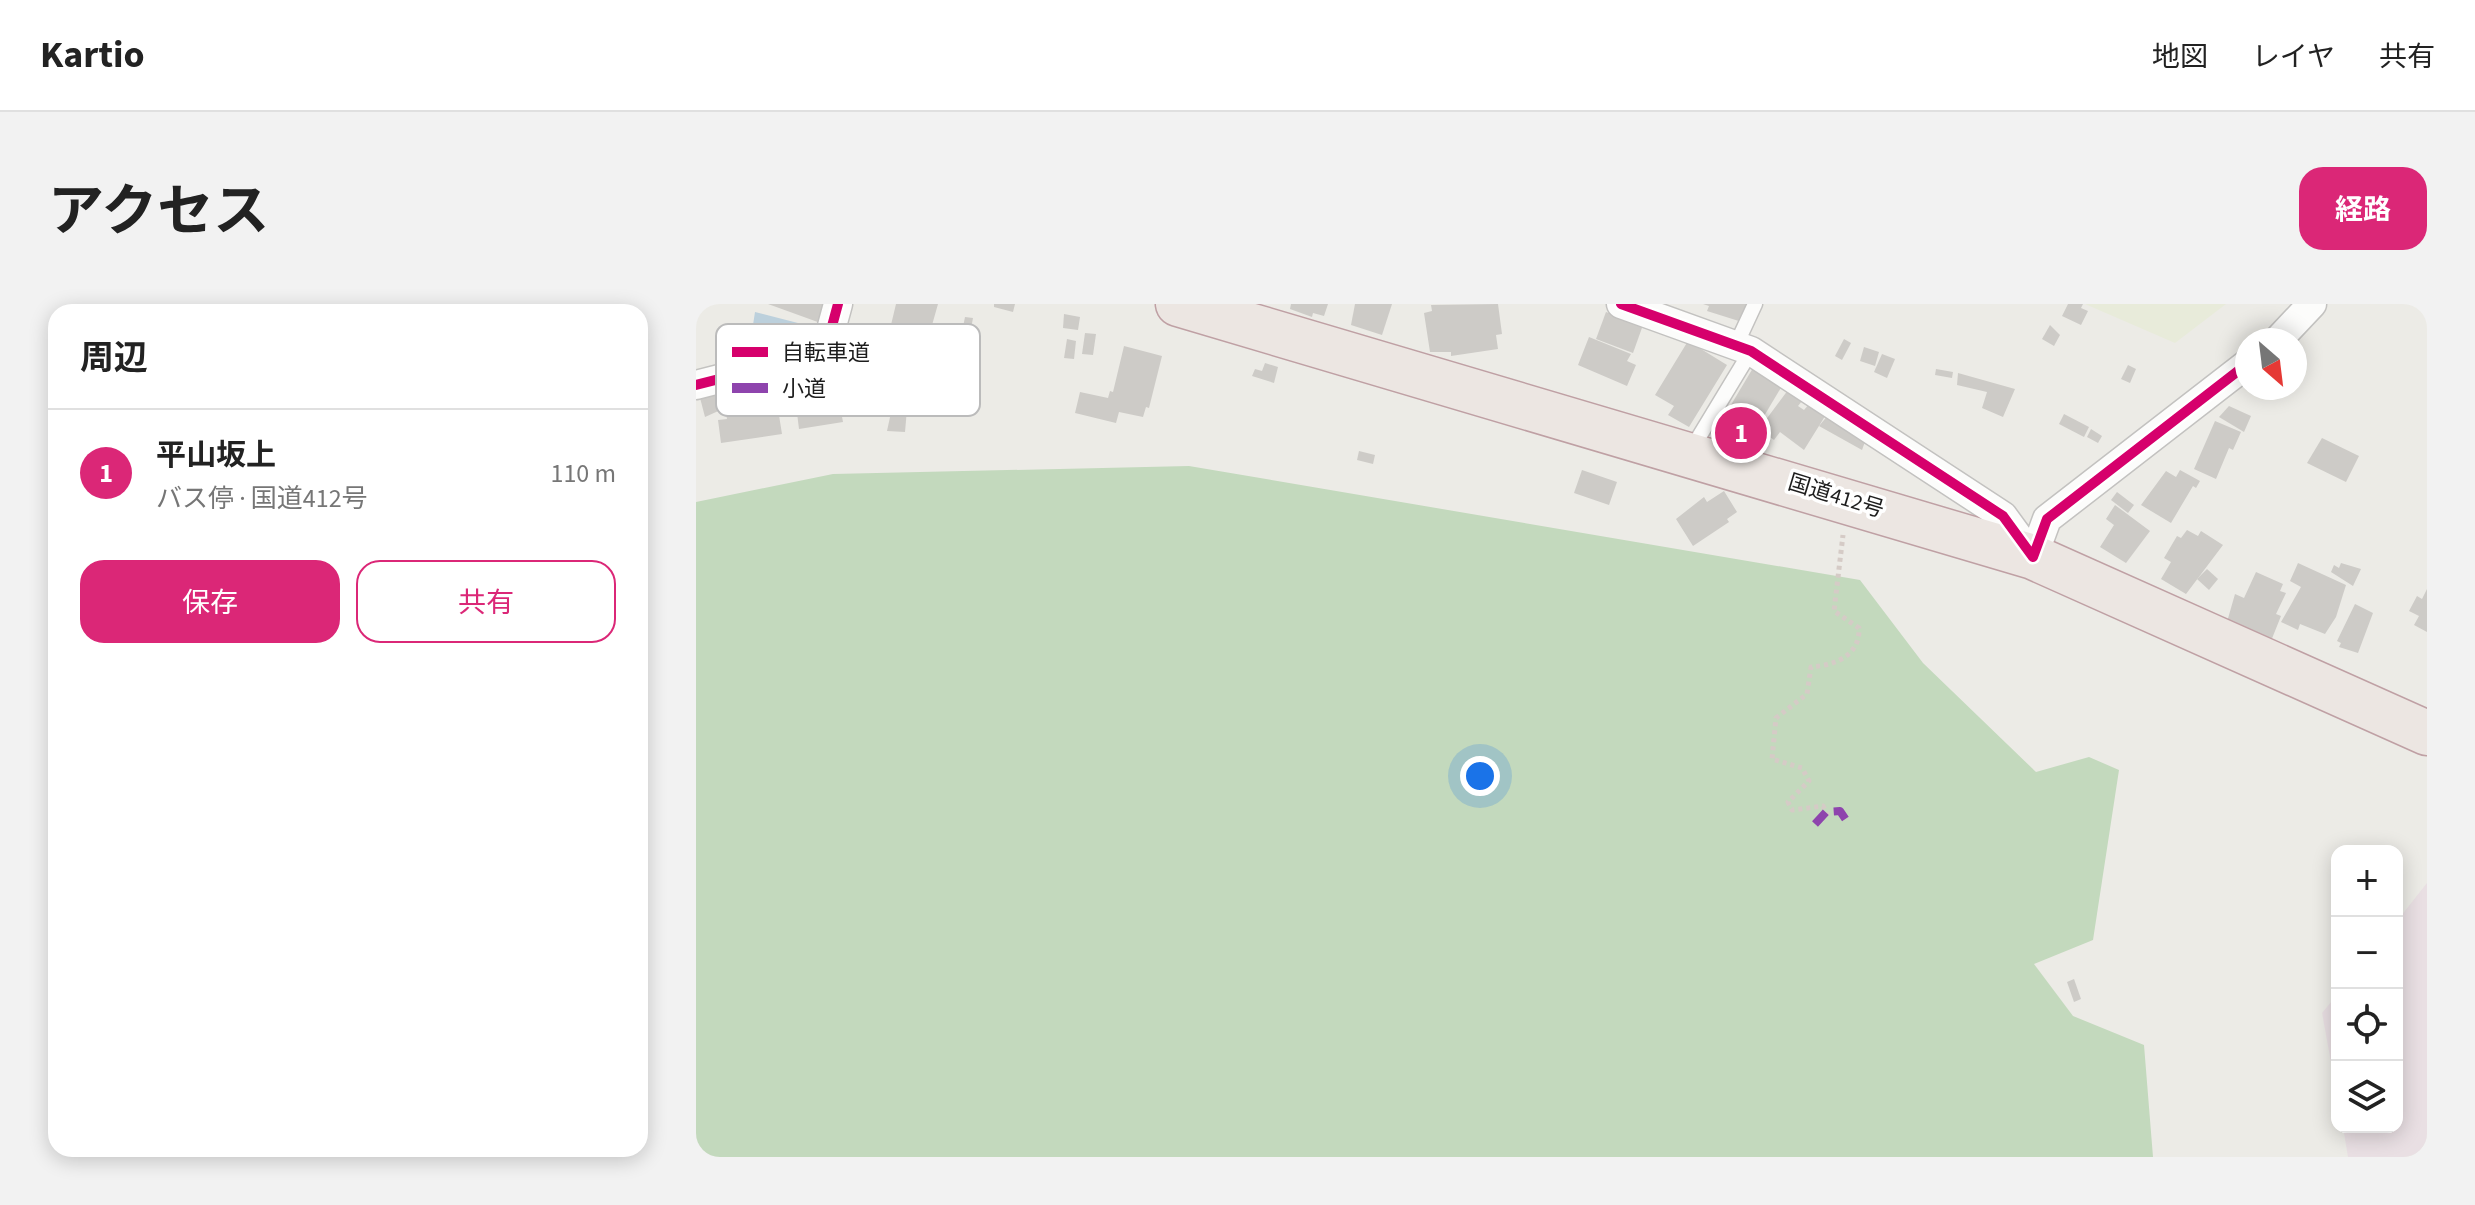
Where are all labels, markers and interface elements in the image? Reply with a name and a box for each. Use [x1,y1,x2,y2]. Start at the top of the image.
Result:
text: Kartio [40,28,145,82]
text: 地図 [2152,37,2208,77]
text: レイヤ [2252,37,2335,77]
text: 共有 [2379,37,2435,77]
button: 経路 [2299,167,2427,250]
text: アクセス [48,173,269,252]
legend [716,324,980,416]
north arrow [2235,328,2307,400]
text: 周辺 [80,334,148,383]
text: 自転車道 [782,337,870,369]
text: 小道 [782,373,826,405]
pin: 1 [1715,403,1767,463]
text: 平山坂上 [156,434,276,477]
text: 1 [99,455,113,492]
text: 110 m [550,455,616,492]
street label: 国道412号 [1784,466,1888,526]
text: バス停 · 国道412号 [156,480,368,517]
button: 保存 [80,560,340,643]
button: 共有 [356,560,616,643]
your location [1460,756,1500,796]
map controls [2331,845,2403,1133]
button: + [2331,845,2403,917]
button: − [2331,917,2403,989]
button: locate [2331,989,2403,1061]
button: layers [2331,1061,2403,1133]

